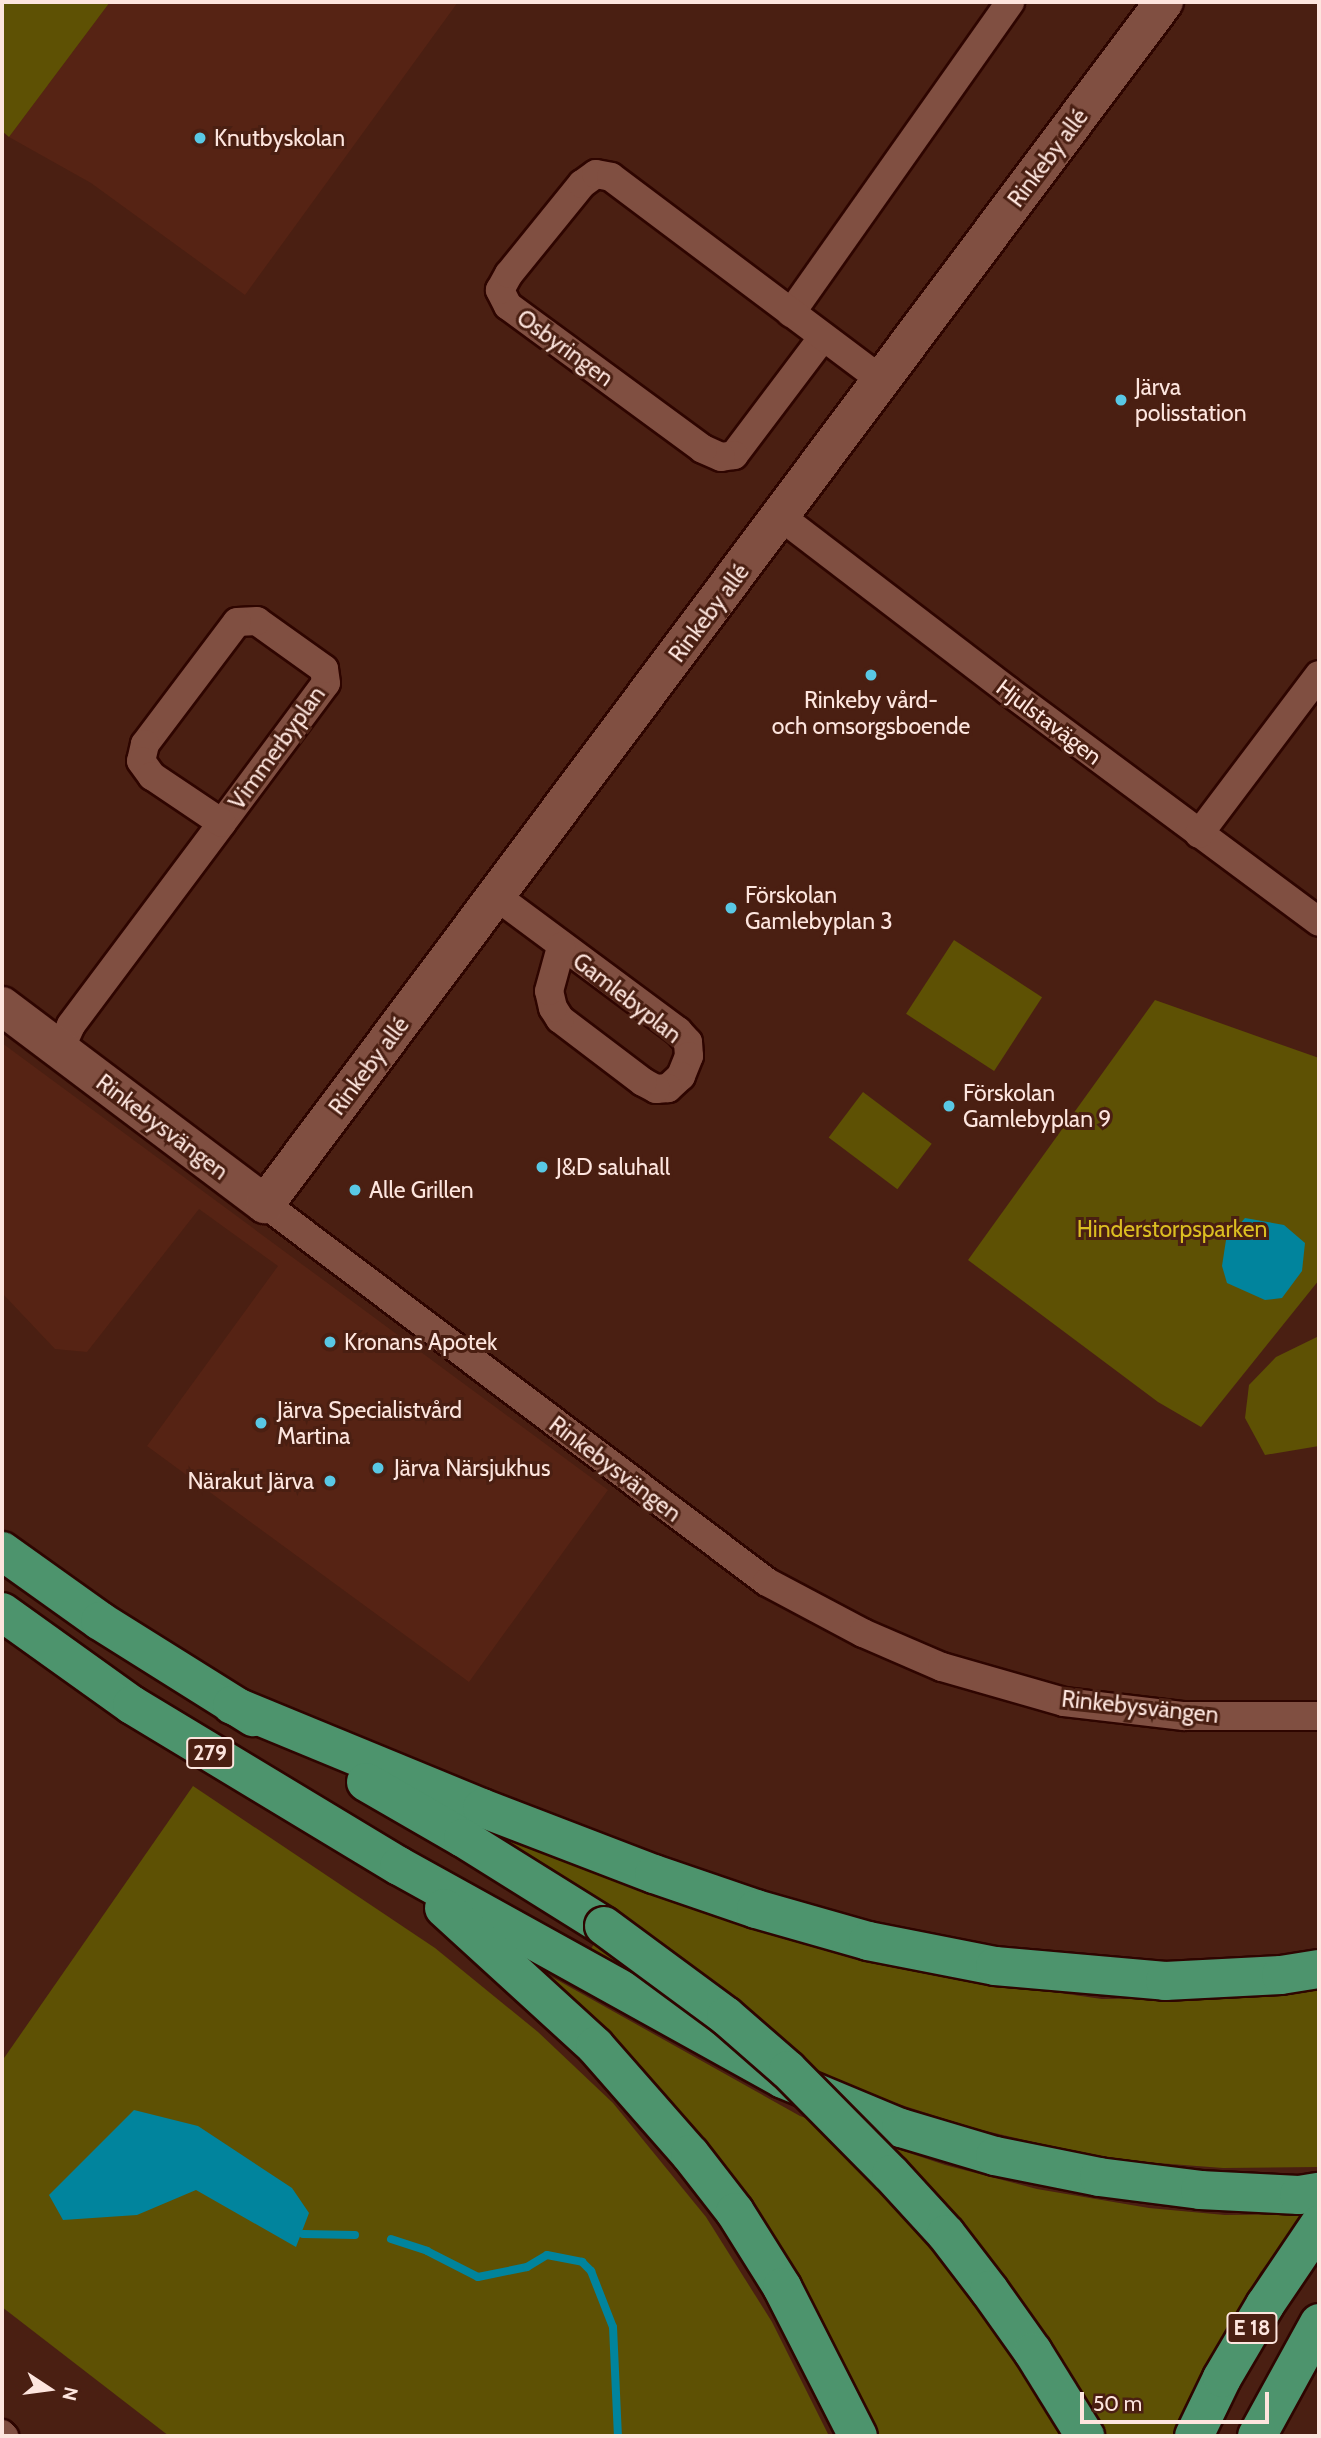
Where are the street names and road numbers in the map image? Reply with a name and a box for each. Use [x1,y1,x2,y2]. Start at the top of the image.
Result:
street label: Rinkeby allé [1002,103,1094,213]
street label: Osbyringen [511,304,619,392]
street label: Rinkeby allé [663,558,755,668]
street label: Hjulstavägen [991,673,1107,771]
street label: Vimmerbyplan [223,681,331,815]
street label: Gamlebyplan [567,947,687,1049]
street label: Rinkeby allé [323,1011,415,1121]
street label: Rinkebysvängen [91,1069,233,1185]
street label: Rinkebysvängen [544,1411,686,1527]
street label: Rinkebysvängen [1060,1685,1220,1729]
road number: 279 [186,1736,234,1770]
road number: E 18 [1226,2310,1278,2346]

